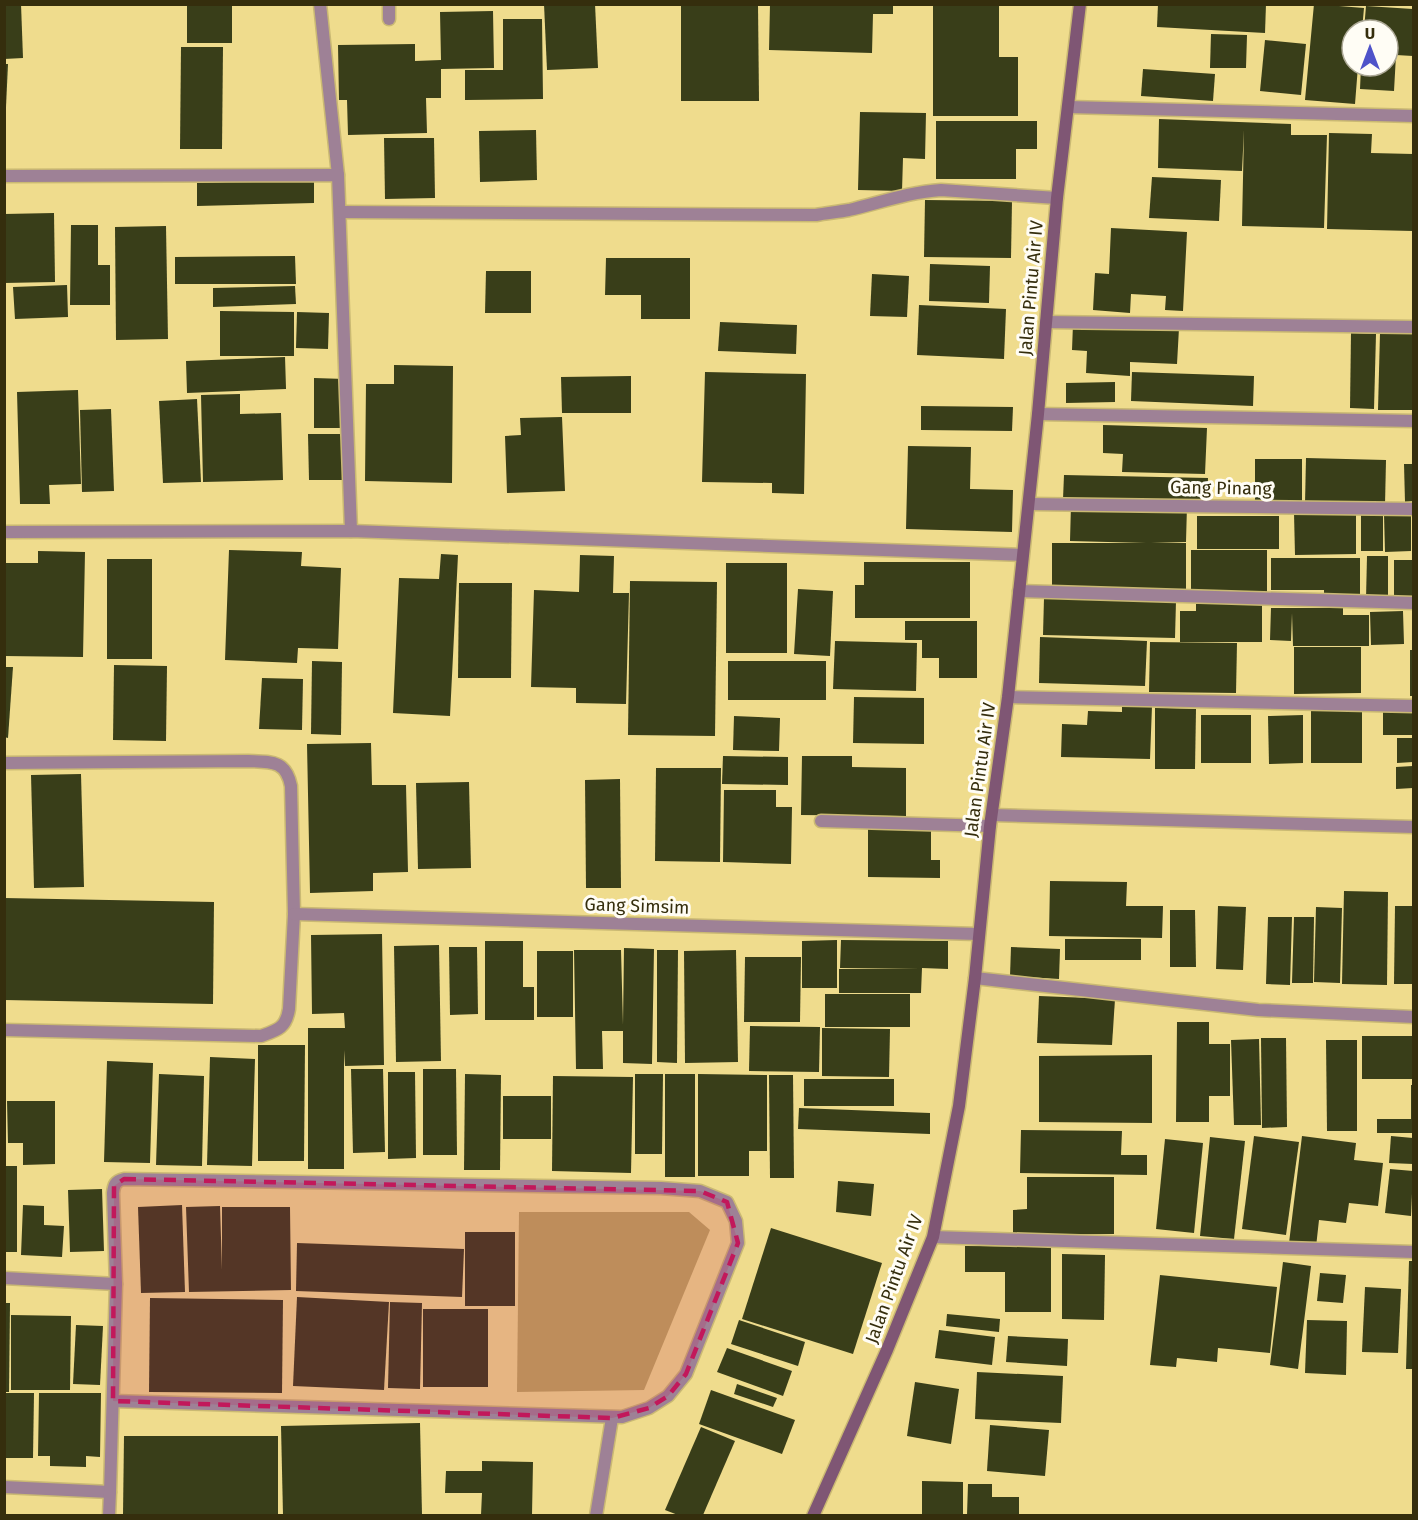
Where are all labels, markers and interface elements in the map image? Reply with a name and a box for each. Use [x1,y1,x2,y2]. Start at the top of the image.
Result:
north arrow [1340,18,1400,78]
text: U [1365,24,1375,43]
street label: Jalan Pintu Air IV [1014,219,1048,357]
street label: Gang Pinang [1170,476,1273,500]
street label: Jalan Pintu Air IV [960,701,1000,839]
street label: Gang Simsim [584,893,690,919]
street label: Jalan Pintu Air IV [860,1212,928,1346]

